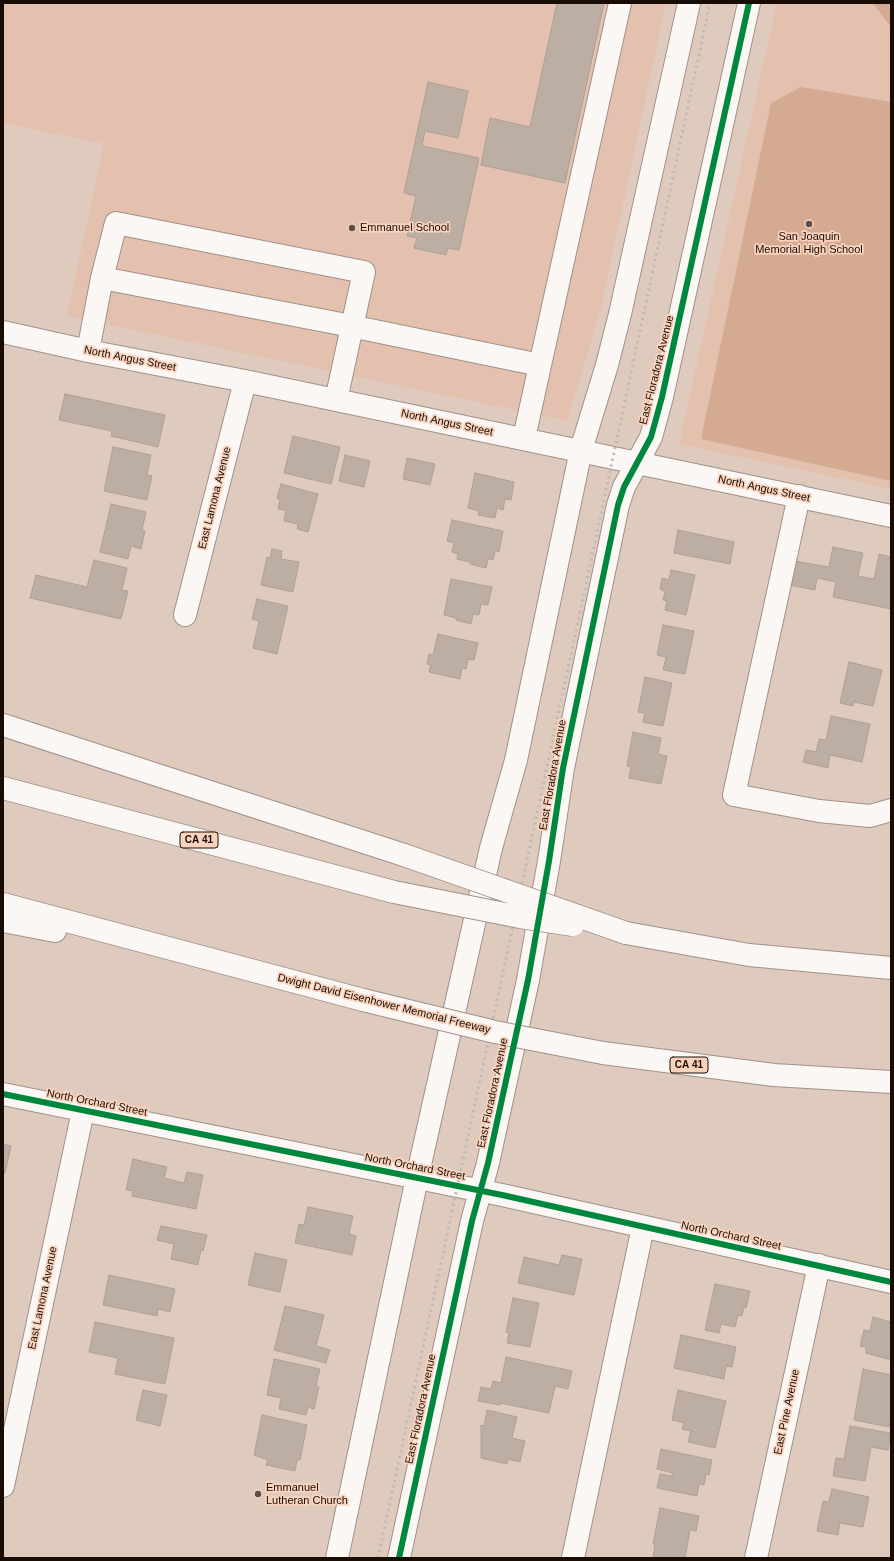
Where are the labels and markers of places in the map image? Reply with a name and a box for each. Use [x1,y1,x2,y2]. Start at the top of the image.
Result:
marker: San Joaquin Memorial High School [804,219,814,229]
place label: Emmanuel School [360,221,449,235]
marker: Emmanuel School [347,223,357,233]
place label: San Joaquin Memorial High School [755,230,863,256]
place label: Emmanuel Lutheran Church [266,1481,348,1507]
marker: Emmanuel Lutheran Church [253,1489,263,1499]

